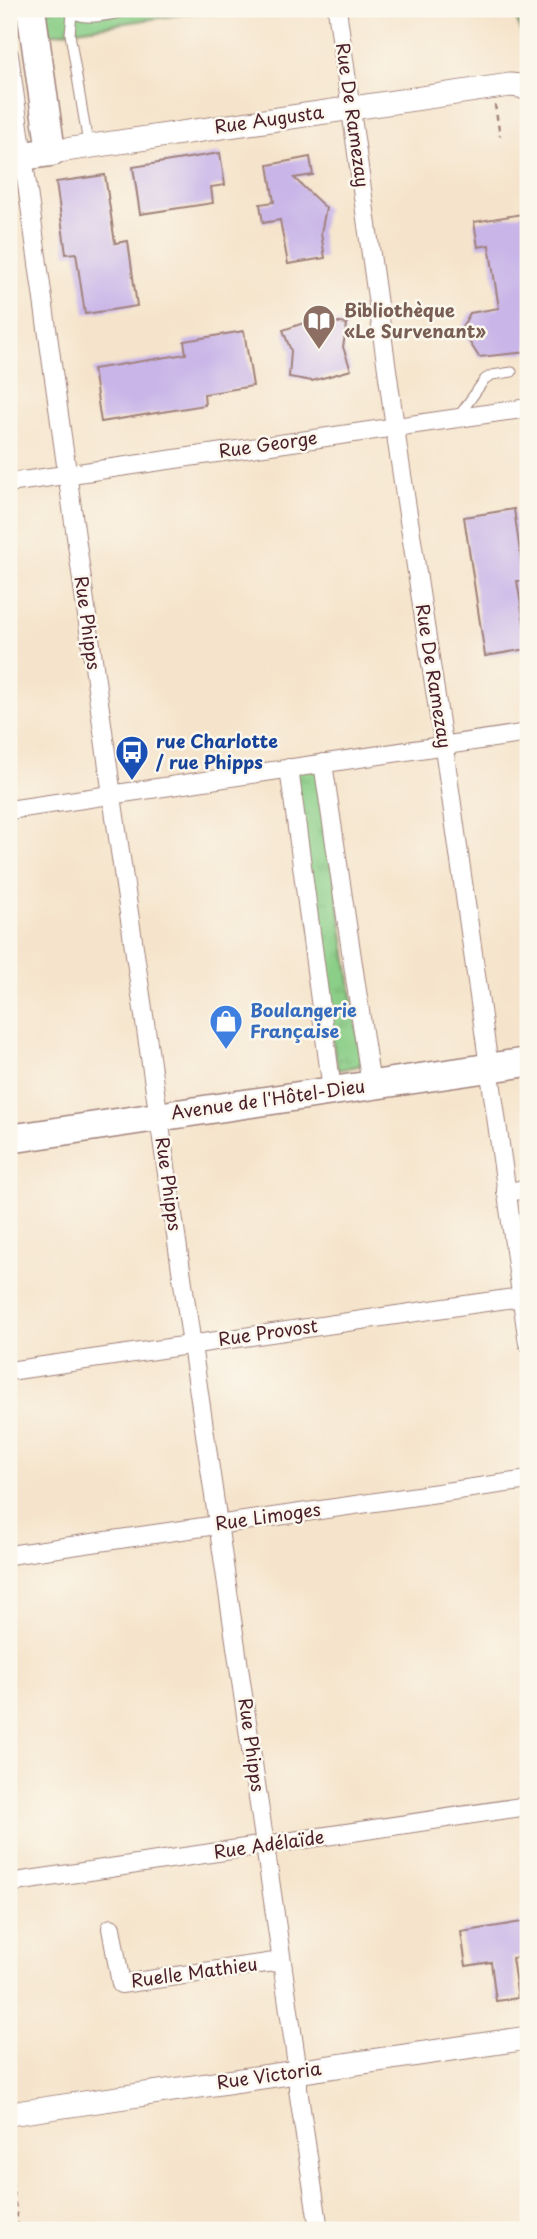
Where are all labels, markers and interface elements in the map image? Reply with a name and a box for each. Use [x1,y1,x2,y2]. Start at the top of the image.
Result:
street label: Rue De Ramezay [330,41,377,189]
street label: Rue Augusta [212,97,326,140]
place label: Bibliothèque «Le Survenant» [344,296,486,344]
library icon: Bibliothèque «Le Survenant» [300,302,338,351]
street label: Rue George [217,423,319,464]
street label: Rue Phipps [69,574,108,671]
street label: Rue De Ramezay [410,602,459,750]
place label: rue Charlotte / rue Phipps [155,727,278,775]
bus stop icon: rue Charlotte / rue Phipps [113,733,151,782]
place label: Boulangerie Française [250,996,357,1044]
shop icon: Boulangerie Française [207,1002,245,1051]
street label: Avenue de l'Hôtel-Dieu [169,1072,367,1126]
street label: Rue Phipps [150,1135,189,1232]
street label: Rue Provost [216,1311,319,1352]
street label: Rue Limoges [213,1495,322,1536]
street label: Rue Phipps [233,1696,272,1793]
street label: Rue Adélaïde [212,1822,326,1865]
street label: Ruelle Mathieu [129,1949,259,1994]
street label: Rue Victoria [215,2054,324,2095]

